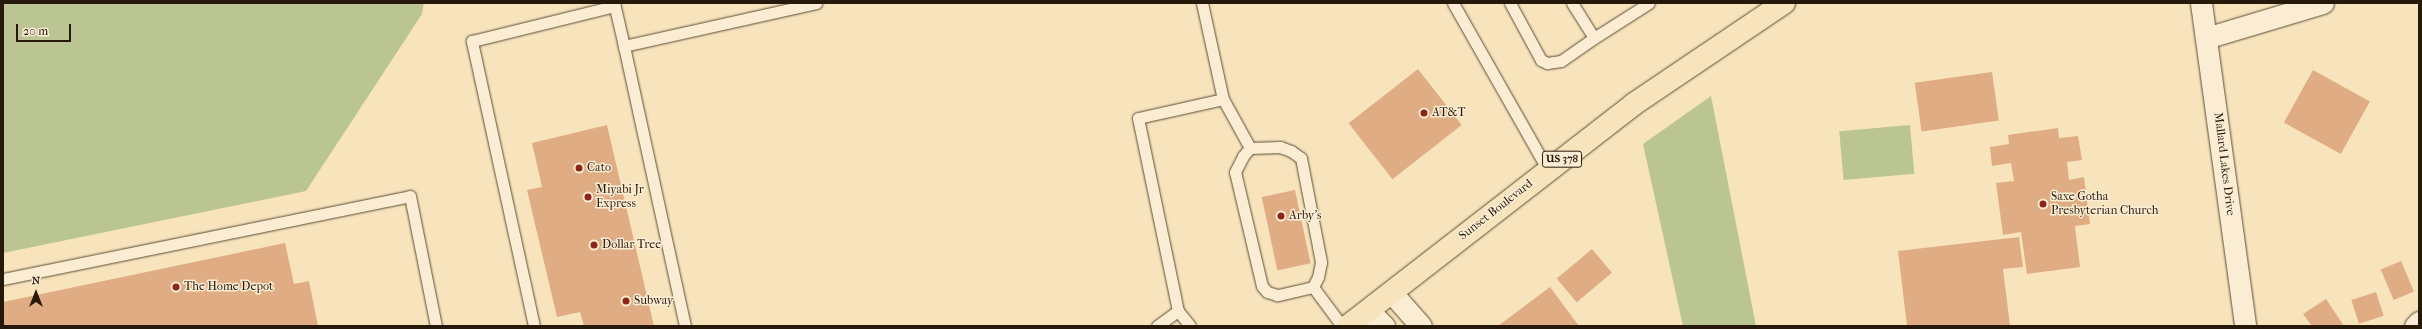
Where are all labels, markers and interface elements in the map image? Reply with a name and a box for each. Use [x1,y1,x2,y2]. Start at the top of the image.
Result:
scale bar [18,16,73,42]
text: 20 m [23,24,48,38]
place label: AT&T [1432,106,1466,120]
marker: AT&T [1419,108,1429,118]
street label: Mallard Lakes Drive [2211,112,2237,216]
road number: US 378 [1542,150,1582,168]
place label: Cato [587,161,611,175]
marker: Cato [574,163,584,173]
street label: Sunset Boulevard [1456,177,1536,243]
place label: Miyabi Jr Express [596,183,644,211]
place label: Saxe Gotha Presbyterian Church [2051,190,2158,218]
marker: Miyabi Jr Express [583,192,593,202]
marker: Saxe Gotha Presbyterian Church [2038,199,2048,209]
place label: Arby's [1289,209,1321,223]
marker: Arby's [1276,211,1286,221]
place label: Dollar Tree [602,238,661,252]
marker: Dollar Tree [589,240,599,250]
north arrow [16,273,56,313]
text: N [32,274,40,287]
place label: The Home Depot [184,280,273,294]
marker: The Home Depot [171,282,181,292]
place label: Subway [634,294,673,308]
marker: Subway [621,296,631,306]

